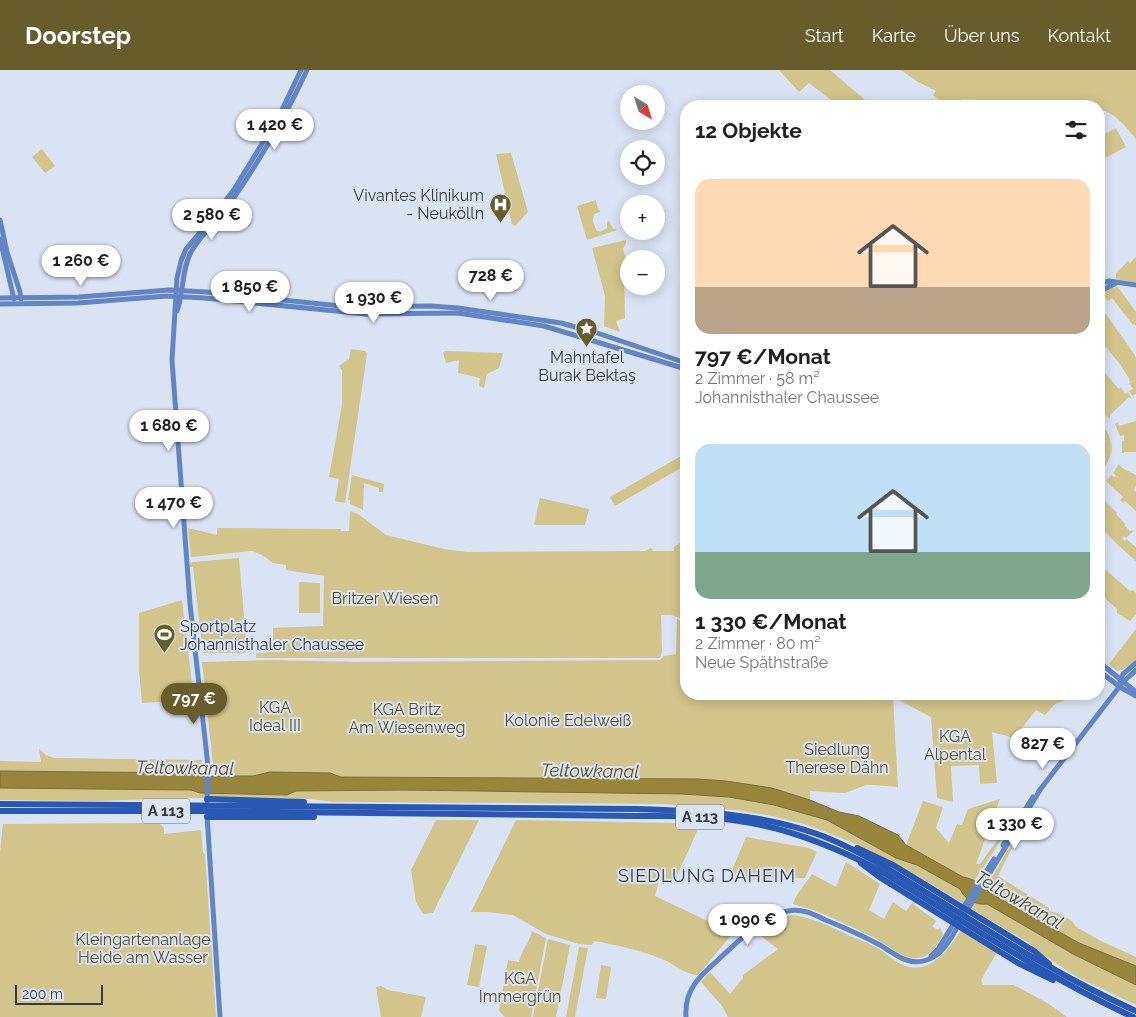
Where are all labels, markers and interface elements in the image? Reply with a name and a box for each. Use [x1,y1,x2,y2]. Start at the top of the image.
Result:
text: Doorstep [25,21,131,50]
text: Start [805,25,844,46]
text: Karte [872,25,916,46]
text: Über uns [944,25,1019,46]
text: Kontakt [1047,25,1111,46]
north arrow [620,85,665,130]
map controls [620,85,665,295]
pin: 1 420 € [229,108,321,151]
text: 1 420 € [247,115,303,134]
icon: filters [1062,116,1090,144]
text: 12 Objekte [695,118,802,143]
button: locate [620,140,665,185]
place label: Vivantes Klinikum - Neukölln [353,186,484,223]
hospital icon: Vivantes Klinikum - Neukölln [488,192,512,223]
button: + [620,195,665,240]
pin: 2 580 € [166,198,258,241]
text: 2 580 € [183,205,241,224]
icon: home [848,211,938,301]
pin: 1 260 € [35,244,127,287]
button: − [620,250,665,295]
text: 1 260 € [53,251,109,270]
pin: 728 € [456,260,526,302]
text: 728 € [469,266,513,285]
pin: 1 850 € [204,270,296,313]
text: 1 850 € [222,277,278,296]
pin: 1 930 € [328,282,420,324]
text: 1 930 € [346,288,402,307]
place icon: Mahntafel Burak Bektaş [575,316,599,347]
text: 797 €/Monat [695,344,831,369]
place label: Mahntafel Burak Bektaş [538,348,636,385]
text: 2 Zimmer · 58 m² [695,369,819,388]
text: Johannisthaler Chaussee [695,388,879,407]
pin: 1 680 € [123,410,215,452]
text: 1 680 € [140,416,198,435]
icon: home [848,476,938,566]
pin: 1 470 € [128,486,220,529]
text: 1 470 € [146,493,202,512]
park label: Britzer Wiesen [331,589,439,608]
text: 1 330 €/Monat [695,609,847,634]
place label: Sportplatz Johannisthaler Chaussee [180,617,364,654]
sports icon: Sportplatz Johannisthaler Chaussee [152,623,176,654]
text: 2 Zimmer · 80 m² [695,634,820,653]
text: Neue Späthstraße [695,653,828,672]
pin: 797 € [159,682,229,725]
text: 797 € [172,689,216,708]
park label: KGA Ideal III [249,698,301,735]
park label: KGA Britz Am Wiesenweg [349,700,465,737]
park label: Kolonie Edelweiß [505,711,632,730]
park label: KGA Alpental [924,727,987,764]
pin: 827 € [1008,728,1078,770]
text: 827 € [1021,734,1065,753]
park label: Siedlung Therese Dähn [785,740,889,777]
water label: Teltowkanal [136,756,234,779]
water label: Teltowkanal [541,759,639,782]
road number: A 113 [142,798,190,824]
road number: A 113 [676,804,724,830]
pin: 1 330 € [969,808,1061,850]
text: 1 330 € [987,814,1043,833]
district label: SIEDLUNG DAHEIM [618,865,796,886]
water label: Teltowkanal [972,866,1067,933]
pin: 1 090 € [702,904,794,946]
text: 1 090 € [719,910,777,929]
park label: Kleingartenanlage Heide am Wasser [75,930,211,967]
park label: KGA Immergrün [479,969,561,1006]
scale bar [15,982,102,1005]
text: 200 m [22,986,63,1002]

